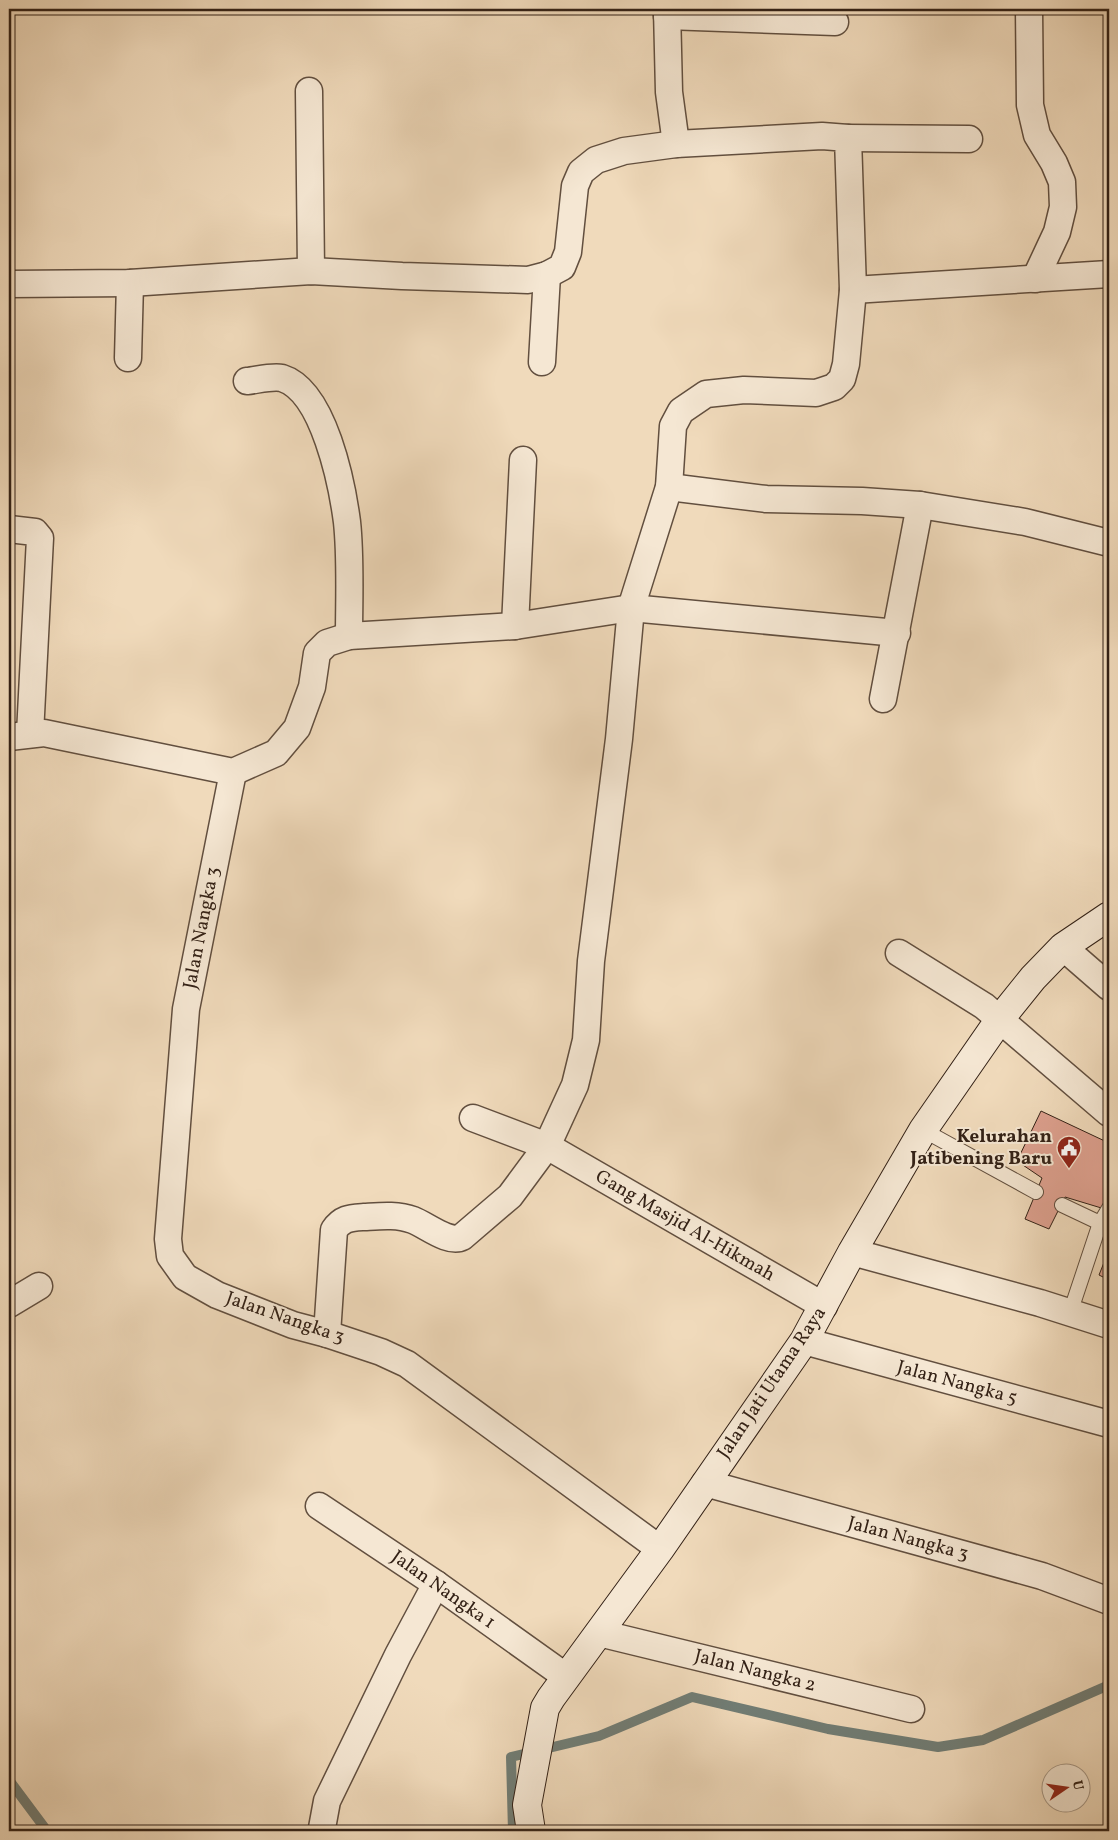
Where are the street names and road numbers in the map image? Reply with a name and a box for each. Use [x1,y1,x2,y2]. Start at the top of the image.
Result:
street label: Jalan Nangka 3 [177,865,227,991]
street label: Gang Masjid Al-Hikmah [590,1164,780,1288]
street label: Jalan Nangka 3 [222,1286,348,1350]
street label: Jalan Jati Utama Raya [711,1302,833,1464]
street label: Jalan Nangka 5 [894,1354,1020,1412]
street label: Jalan Nangka 3 [845,1510,971,1568]
street label: Jalan Nangka 1 [386,1544,500,1636]
street label: Jalan Nangka 2 [691,1643,819,1699]

